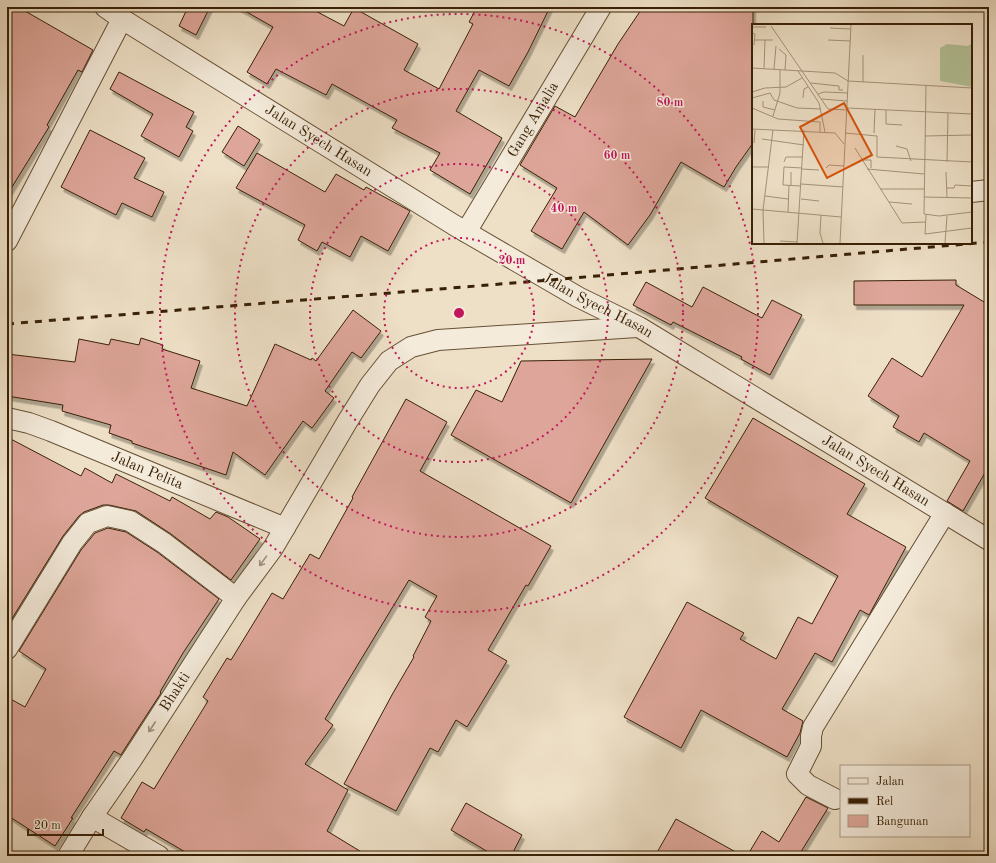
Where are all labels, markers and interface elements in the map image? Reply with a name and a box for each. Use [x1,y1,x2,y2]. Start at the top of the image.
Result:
inset map [752,24,972,244]
street label: Gang Amalia [505,79,562,160]
text: 80 m [657,97,684,109]
street label: Jalan Syech Hasan [262,102,375,180]
text: 60 m [604,150,631,162]
text: 40 m [551,203,578,215]
text: 20 m [499,255,526,267]
street label: Jalan Syech Hasan [539,270,655,341]
centre of rings [452,306,466,320]
street label: Jalan Syech Hasan [819,433,932,509]
street label: Jalan Pelita [109,449,186,493]
one-way arrow [259,555,267,566]
street label: Bhakti [157,670,193,714]
one-way arrow [148,721,156,732]
legend [840,765,970,837]
text: Jalan [876,776,905,788]
text: Rel [876,796,893,808]
scale bar [28,811,103,837]
text: Bangunan [876,816,929,828]
text: 20 m [34,820,61,832]

